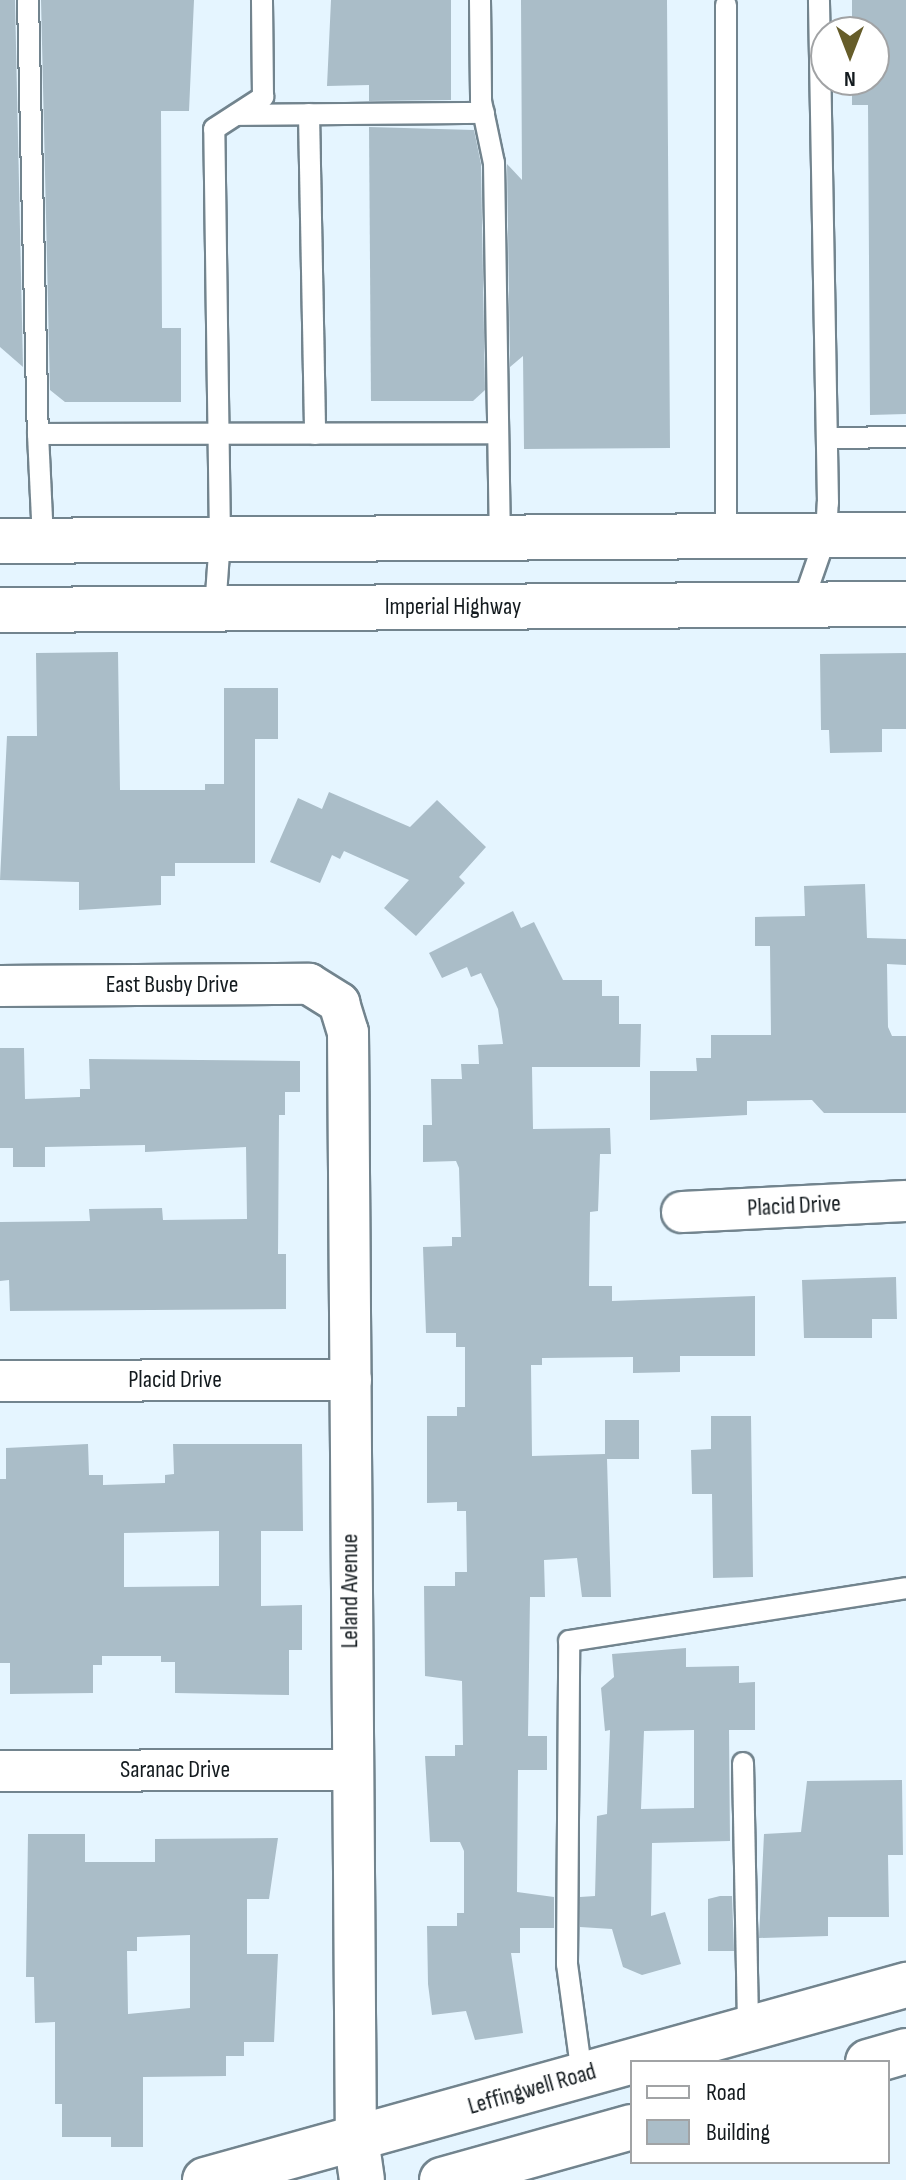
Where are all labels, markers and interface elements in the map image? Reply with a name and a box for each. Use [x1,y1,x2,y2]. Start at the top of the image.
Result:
north arrow [810,16,890,96]
text: N [844,65,856,92]
street label: Imperial Highway [385,593,521,621]
street label: East Busby Drive [106,971,238,999]
street label: Placid Drive [746,1189,842,1223]
street label: Placid Drive [128,1366,222,1394]
street label: Leland Avenue [336,1534,364,1648]
street label: Saranac Drive [120,1756,230,1784]
street label: Leffingwell Road [465,2057,599,2121]
legend [630,2060,890,2164]
text: Road [706,2078,746,2107]
text: Building [706,2118,770,2147]

